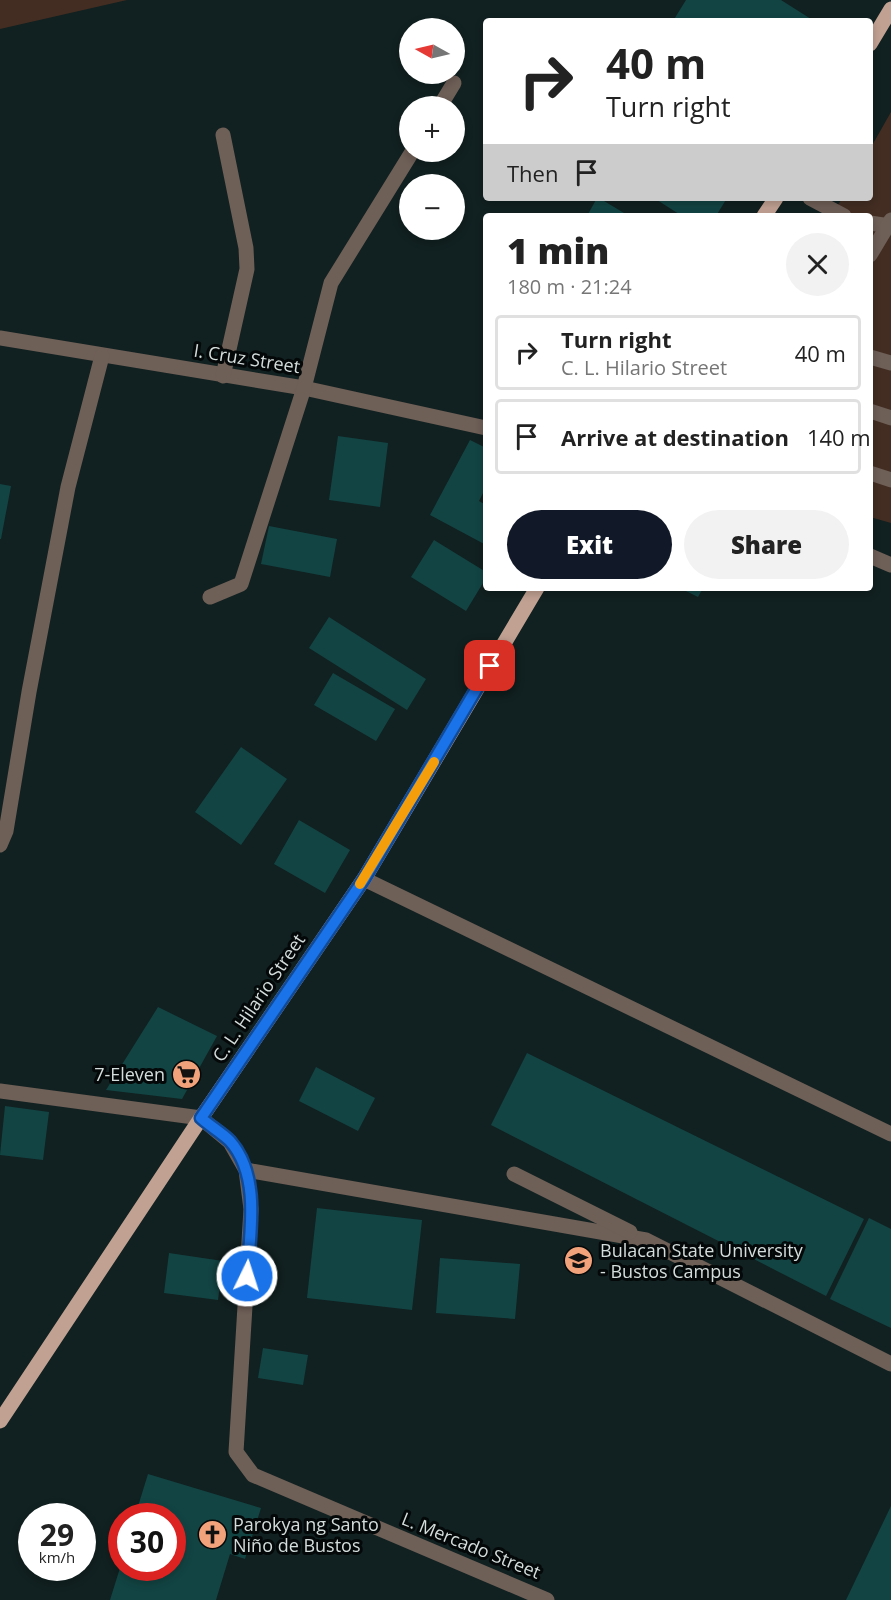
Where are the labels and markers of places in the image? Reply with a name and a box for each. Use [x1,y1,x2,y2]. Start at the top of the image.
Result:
pin [464,640,515,691]
supermarket icon: 7-Eleven [170,1059,202,1091]
place label: 7-Eleven [94,1062,165,1086]
place label: Bulacan State University - Bustos Campus [600,1238,804,1283]
school or university icon: Bulacan State University - Bustos Campus [563,1245,595,1277]
place label: Parokya ng Santo Niño de Bustos [233,1512,379,1557]
church icon: Parokya ng Santo Niño de Bustos [196,1519,228,1551]

